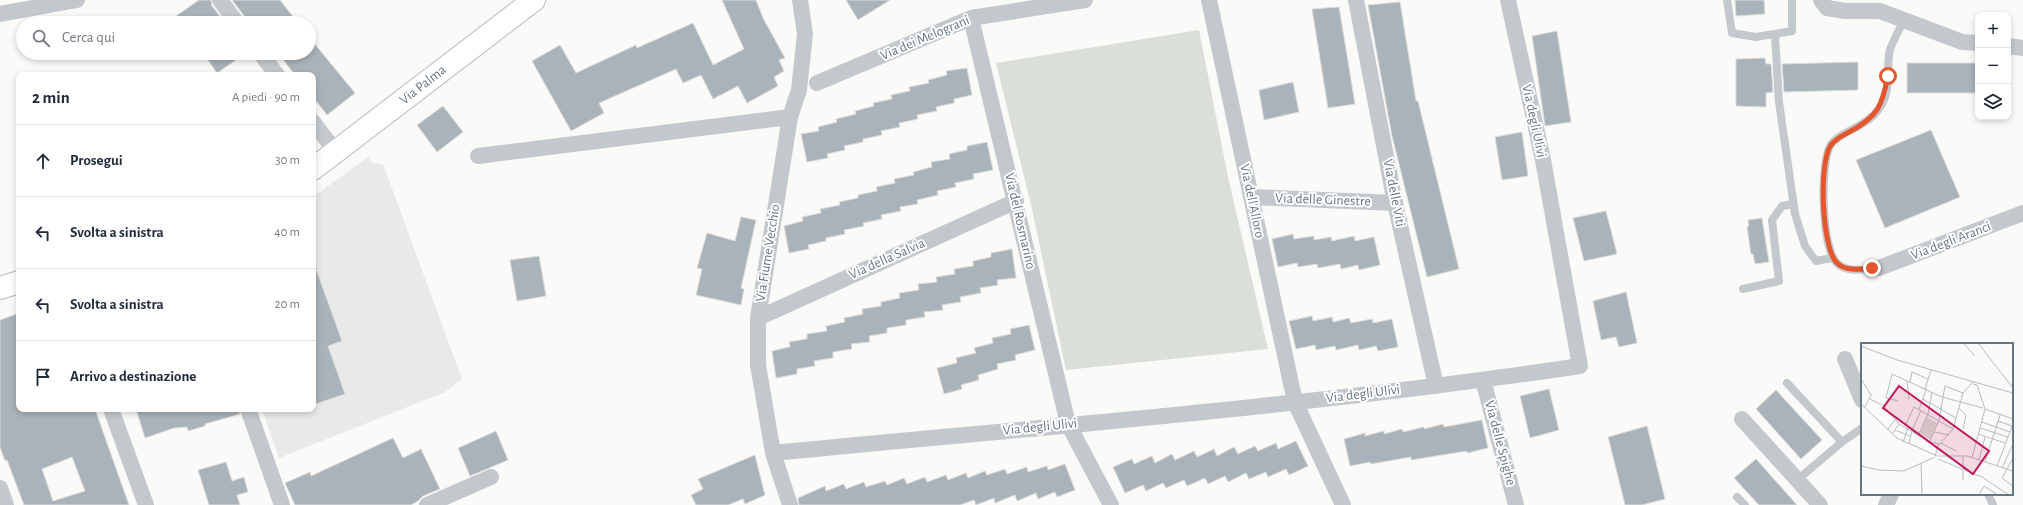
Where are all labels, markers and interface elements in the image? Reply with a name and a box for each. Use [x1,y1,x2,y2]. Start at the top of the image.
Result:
map controls [1975,12,2011,120]
button: + [1975,12,2011,48]
street label: Via dei Melograni [878,13,972,63]
search box [16,16,316,60]
icon: search [30,27,52,49]
text: Cerca qui [62,30,115,45]
button: − [1975,48,2011,84]
street label: Via Palma [397,62,449,107]
route start [1879,67,1897,85]
street label: Via degli Ulivi [1519,83,1549,159]
button: layers [1975,84,2011,120]
text: 2 min [32,89,70,106]
text: A piedi · 90 m [232,91,300,104]
icon: ahead [32,150,54,172]
text: Prosegui [70,153,123,168]
text: 30 m [275,154,300,167]
street label: Via delle Viti [1381,158,1407,228]
street label: Via dell'Alloro [1237,163,1267,239]
street label: Via del Rosmarino [1002,171,1038,271]
street label: Via delle Ginestre [1275,191,1371,209]
street label: Via Fiume Vecchio [753,203,783,303]
street label: Via degli Aranci [1909,219,1993,263]
icon: left [32,222,54,244]
text: Svolta a sinistra [70,225,164,240]
text: 40 m [274,226,300,239]
street label: Via della Salvia [847,236,928,282]
route end [1863,259,1881,277]
icon: left [32,294,54,316]
text: Svolta a sinistra [70,297,164,312]
text: 20 m [275,298,300,311]
inset map [1861,343,2013,495]
icon: arrive [32,366,54,388]
text: Arrivo a destinazione [70,369,196,384]
street label: Via degli Ulivi [1325,383,1401,405]
street label: Via delle Spighe [1482,399,1518,487]
street label: Via degli Ulivi [1002,416,1078,438]

